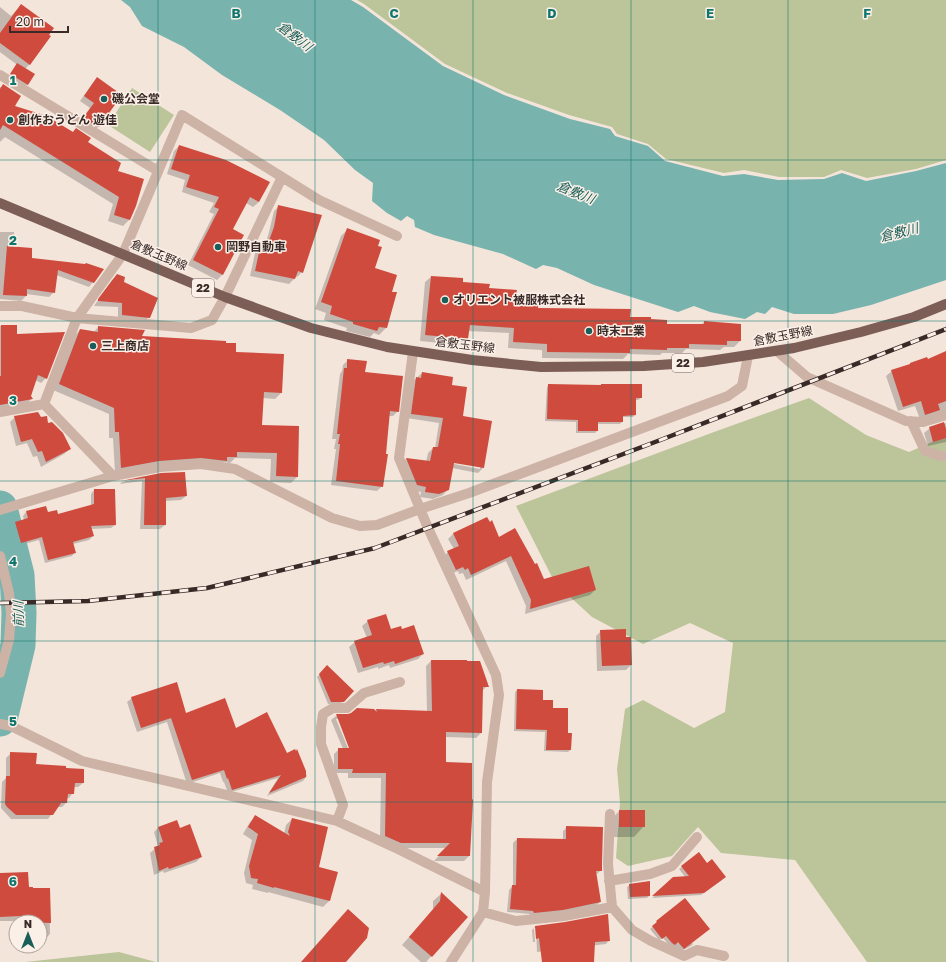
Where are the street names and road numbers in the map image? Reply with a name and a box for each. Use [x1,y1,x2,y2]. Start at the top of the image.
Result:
street label: 倉敷玉野線 [129,236,190,273]
road number: 22 [192,279,214,297]
street label: 倉敷玉野線 [752,322,814,349]
street label: 倉敷玉野線 [434,333,496,356]
road number: 22 [672,354,694,372]

